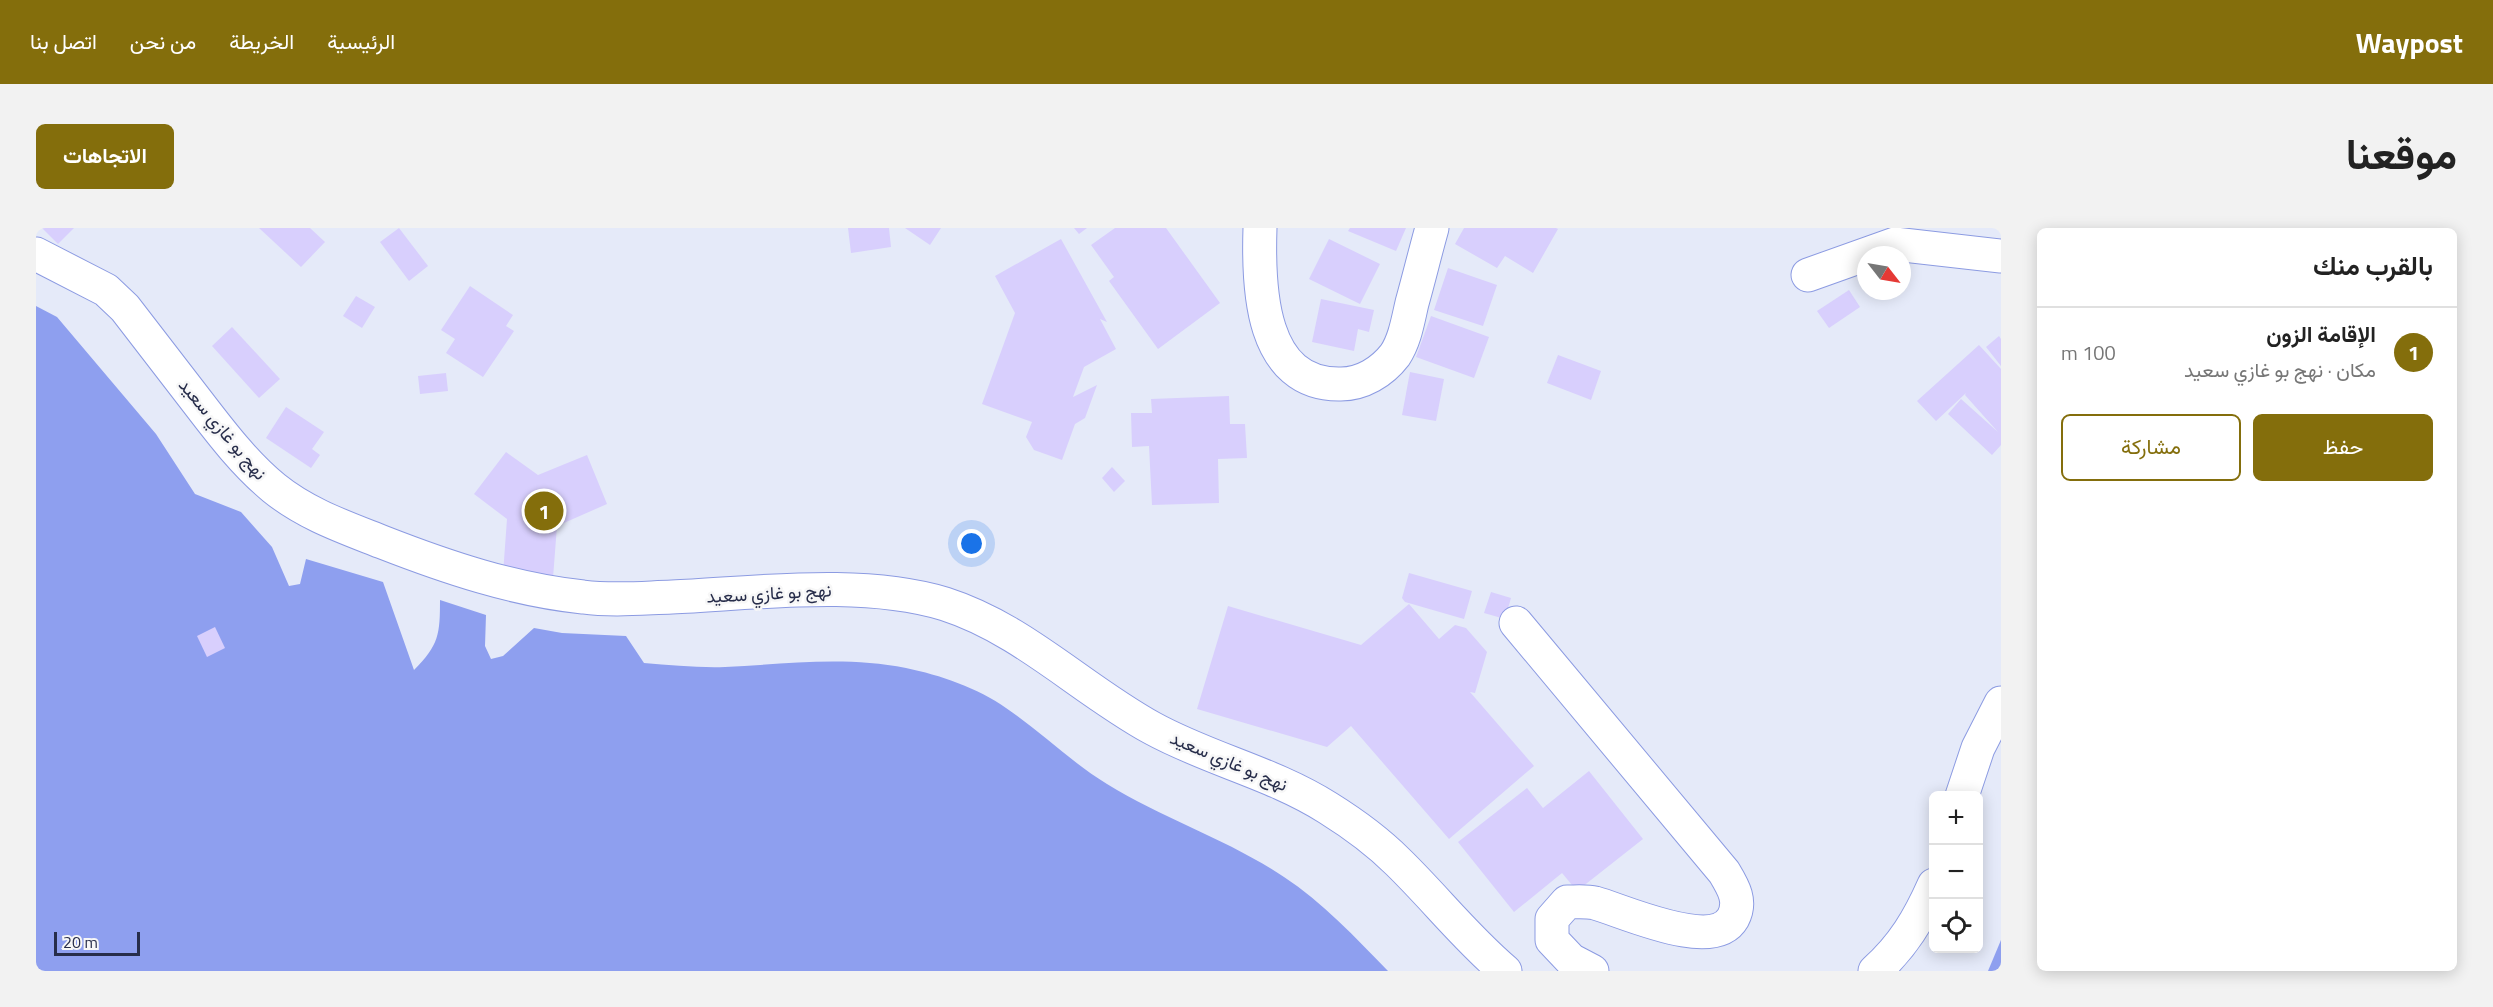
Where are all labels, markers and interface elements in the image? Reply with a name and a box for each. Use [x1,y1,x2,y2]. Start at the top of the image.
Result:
text: Waypost [2356,21,2463,64]
text: اتصل بنا [30,25,97,57]
text: من نحن [130,25,196,57]
text: الخريطة [229,25,294,57]
text: الرئيسية [327,25,395,57]
text: موقعنا [2346,121,2457,185]
button: الاتجاهات [36,124,174,189]
north arrow [1857,246,1911,300]
text: بالقرب منك [2313,246,2433,285]
text: الإقامة الزون [2266,317,2376,351]
text: 100 m [2061,337,2116,368]
text: 1 [2408,337,2419,368]
text: مكان · نهج بو غازي سعيد [2184,354,2376,385]
street label: نهج بو غازي سعيد [171,372,274,487]
button: مشاركة [2061,414,2241,481]
button: حفظ [2253,414,2433,481]
pin: 1 [524,488,564,534]
your location [957,529,986,558]
street label: نهج بو غازي سعيد [706,576,832,612]
street label: نهج بو غازي سعيد [1165,724,1292,800]
map controls [1929,791,1983,953]
button: + [1929,791,1983,845]
button: − [1929,845,1983,899]
button: locate [1929,899,1983,953]
scale bar [54,929,140,956]
text: 20 m [63,930,98,954]

